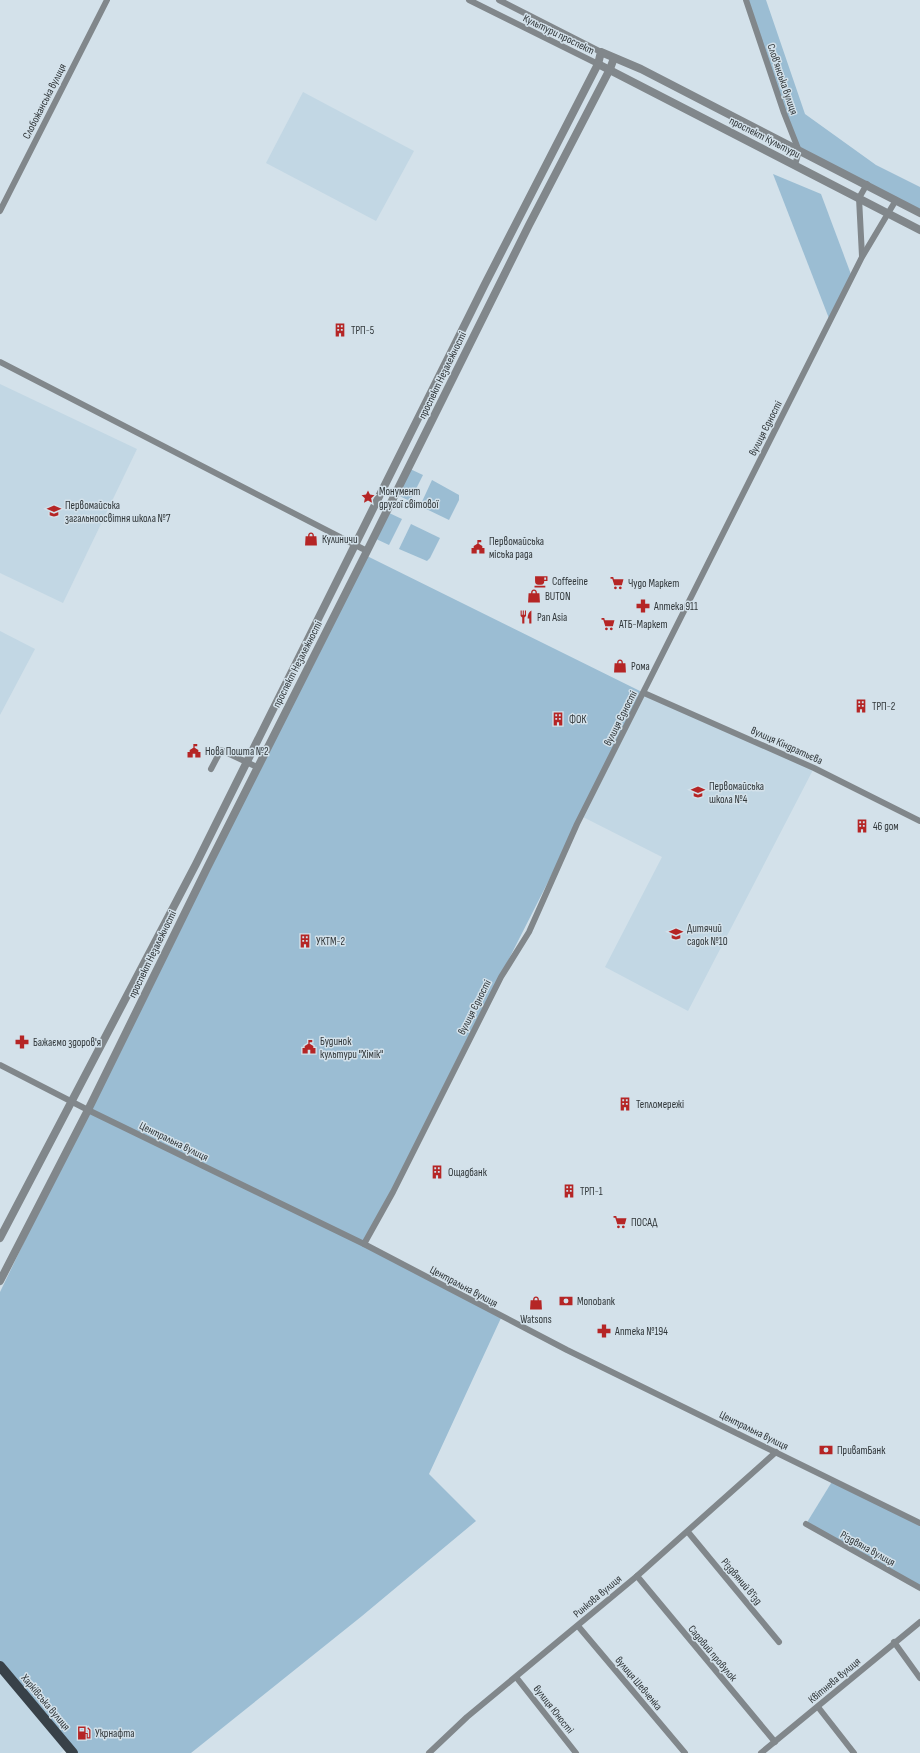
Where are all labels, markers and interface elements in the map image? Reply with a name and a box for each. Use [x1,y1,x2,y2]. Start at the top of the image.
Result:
street label: Культури проспект [521,12,597,57]
street label: Слов'янська вулиця [764,42,801,116]
street label: Слобожанська вулиця [20,61,69,141]
street label: проспект Культури [727,114,803,161]
building icon: ТРП-5 [332,322,348,338]
place label: ТРП-5 [351,324,374,337]
street label: проспект Незалежності [416,330,469,421]
street label: вулиця Єдності [746,399,785,458]
place label: Монумент другої світової [379,485,439,511]
place icon: Монумент другої світової [360,489,376,505]
place label: Первомайська загальноосвітня школа №7 [65,499,171,525]
school or university icon: Первомайська загальноосвітня школа №7 [46,503,62,519]
shop icon: Кулиничи [303,531,319,547]
place label: Кулиничи [322,533,358,546]
place label: Первомайська мiська рада [489,535,544,561]
public building icon: Первомайська мiська рада [470,539,486,555]
cafe icon: Coffeeine [533,573,549,589]
place label: Coffeeine [552,575,588,588]
supermarket icon: Чудо Маркет [609,575,625,591]
place label: Чудо Маркет [628,577,679,590]
shop icon: BUTON [526,588,542,604]
place label: BUTON [545,590,571,603]
pharmacy icon: Аптека 911 [635,598,651,614]
place label: Аптека 911 [653,600,698,613]
restaurant icon: Pan Asia [518,609,534,625]
place label: Pan Asia [537,611,567,624]
supermarket icon: АТБ-Маркет [600,616,616,632]
place label: АТБ-Маркет [618,618,667,631]
street label: проспект Незалежності [270,619,325,710]
shop icon: Рома [612,658,628,674]
place label: Рома [631,660,650,673]
street label: вулиця Єдності [601,689,640,748]
building icon: ТРП-2 [853,698,869,714]
place label: ТРП-2 [872,700,896,713]
building icon: ФОК [550,711,566,727]
place label: ФОК [569,713,586,726]
street label: вулиця Кіндратьєва [749,724,825,767]
public building icon: Нова Пошта №2 [186,743,202,759]
place label: Нова Пошта №2 [205,745,269,758]
place label: Первомайська школа №4 [709,780,764,806]
school or university icon: Первомайська школа №4 [690,784,706,800]
building icon: 46 дом [854,818,870,834]
place label: 46 дом [873,820,899,833]
street label: проспект Незалежності [126,909,179,1000]
place label: Дитячий садок №10 [687,922,728,948]
school or university icon: Дитячий садок №10 [668,926,684,942]
building icon: УКТМ-2 [297,933,313,949]
place label: УКТМ-2 [316,935,346,948]
street label: вулиця Єдності [455,978,494,1037]
pharmacy icon: Бажаємо здоров'я [14,1034,30,1050]
place label: Будинок культури "Хімік" [320,1035,383,1061]
place label: Бажаємо здоров'я [33,1036,101,1049]
public building icon: Будинок культури "Хімік" [301,1039,317,1055]
building icon: Тепломережі [617,1096,633,1112]
place label: Тепломережі [636,1098,684,1111]
street label: Центральна вулиця [137,1119,210,1164]
building icon: Ощадбанк [429,1164,445,1180]
place label: Ощадбанк [448,1166,488,1179]
building icon: ТРП-1 [561,1183,577,1199]
place label: ТРП-1 [580,1185,603,1198]
supermarket icon: ПОСАД [612,1214,628,1230]
place label: ПОСАД [631,1216,658,1229]
street label: Центральна вулиця [428,1263,500,1310]
bank icon: Monobank [558,1293,574,1309]
shop icon: Watsons [528,1295,544,1311]
place label: Monobank [577,1295,616,1308]
place label: Watsons [520,1313,552,1326]
pharmacy icon: Аптека №194 [596,1323,612,1339]
place label: Аптека №194 [614,1325,668,1338]
street label: Центральна вулиця [717,1408,790,1453]
bank icon: ПриватБанк [818,1442,834,1458]
place label: ПриватБанк [837,1444,886,1457]
street label: Різдвяна вулиця [838,1528,897,1569]
street label: Різдвяний в'їзд [718,1556,765,1607]
street label: Ринкова вулиця [570,1572,624,1620]
street label: Садовий провулок [685,1623,740,1685]
street label: вулиця Шевченка [612,1654,665,1713]
street label: Квітнева вулиця [806,1655,863,1706]
street label: Харківська вулиця [18,1671,73,1733]
street label: вулиця Юності [531,1683,577,1736]
fuel station icon: Укрнафта [76,1725,92,1741]
place label: Укрнафта [95,1727,134,1740]

